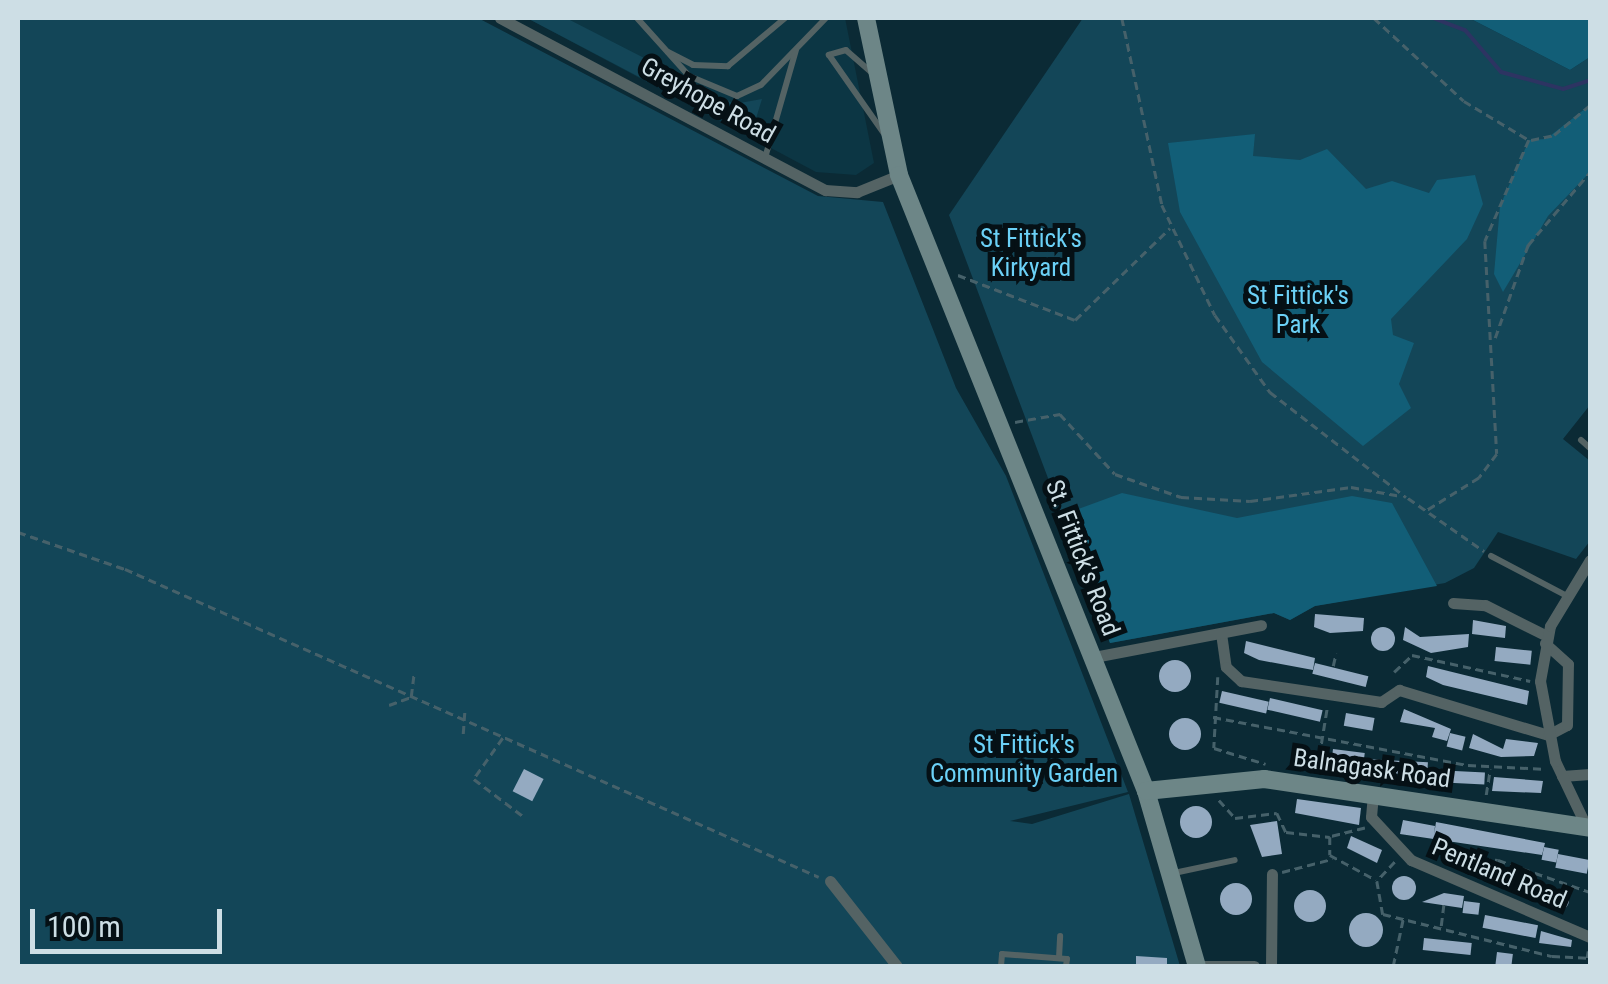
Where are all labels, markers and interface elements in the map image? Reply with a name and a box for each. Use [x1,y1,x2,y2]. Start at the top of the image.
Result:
street label: Greyhope Road [636,52,780,150]
park label: St Fittick's Kirkyard [980,225,1082,284]
park label: St Fittick's Park [1247,282,1349,341]
street label: St. Fittick's Road [1039,476,1125,640]
park label: St Fittick's Community Garden [930,731,1118,790]
street label: Balnagask Road [1292,743,1452,795]
street label: Pentland Road [1427,832,1571,916]
scale bar [35,889,228,951]
text: 100 m [47,909,121,944]

